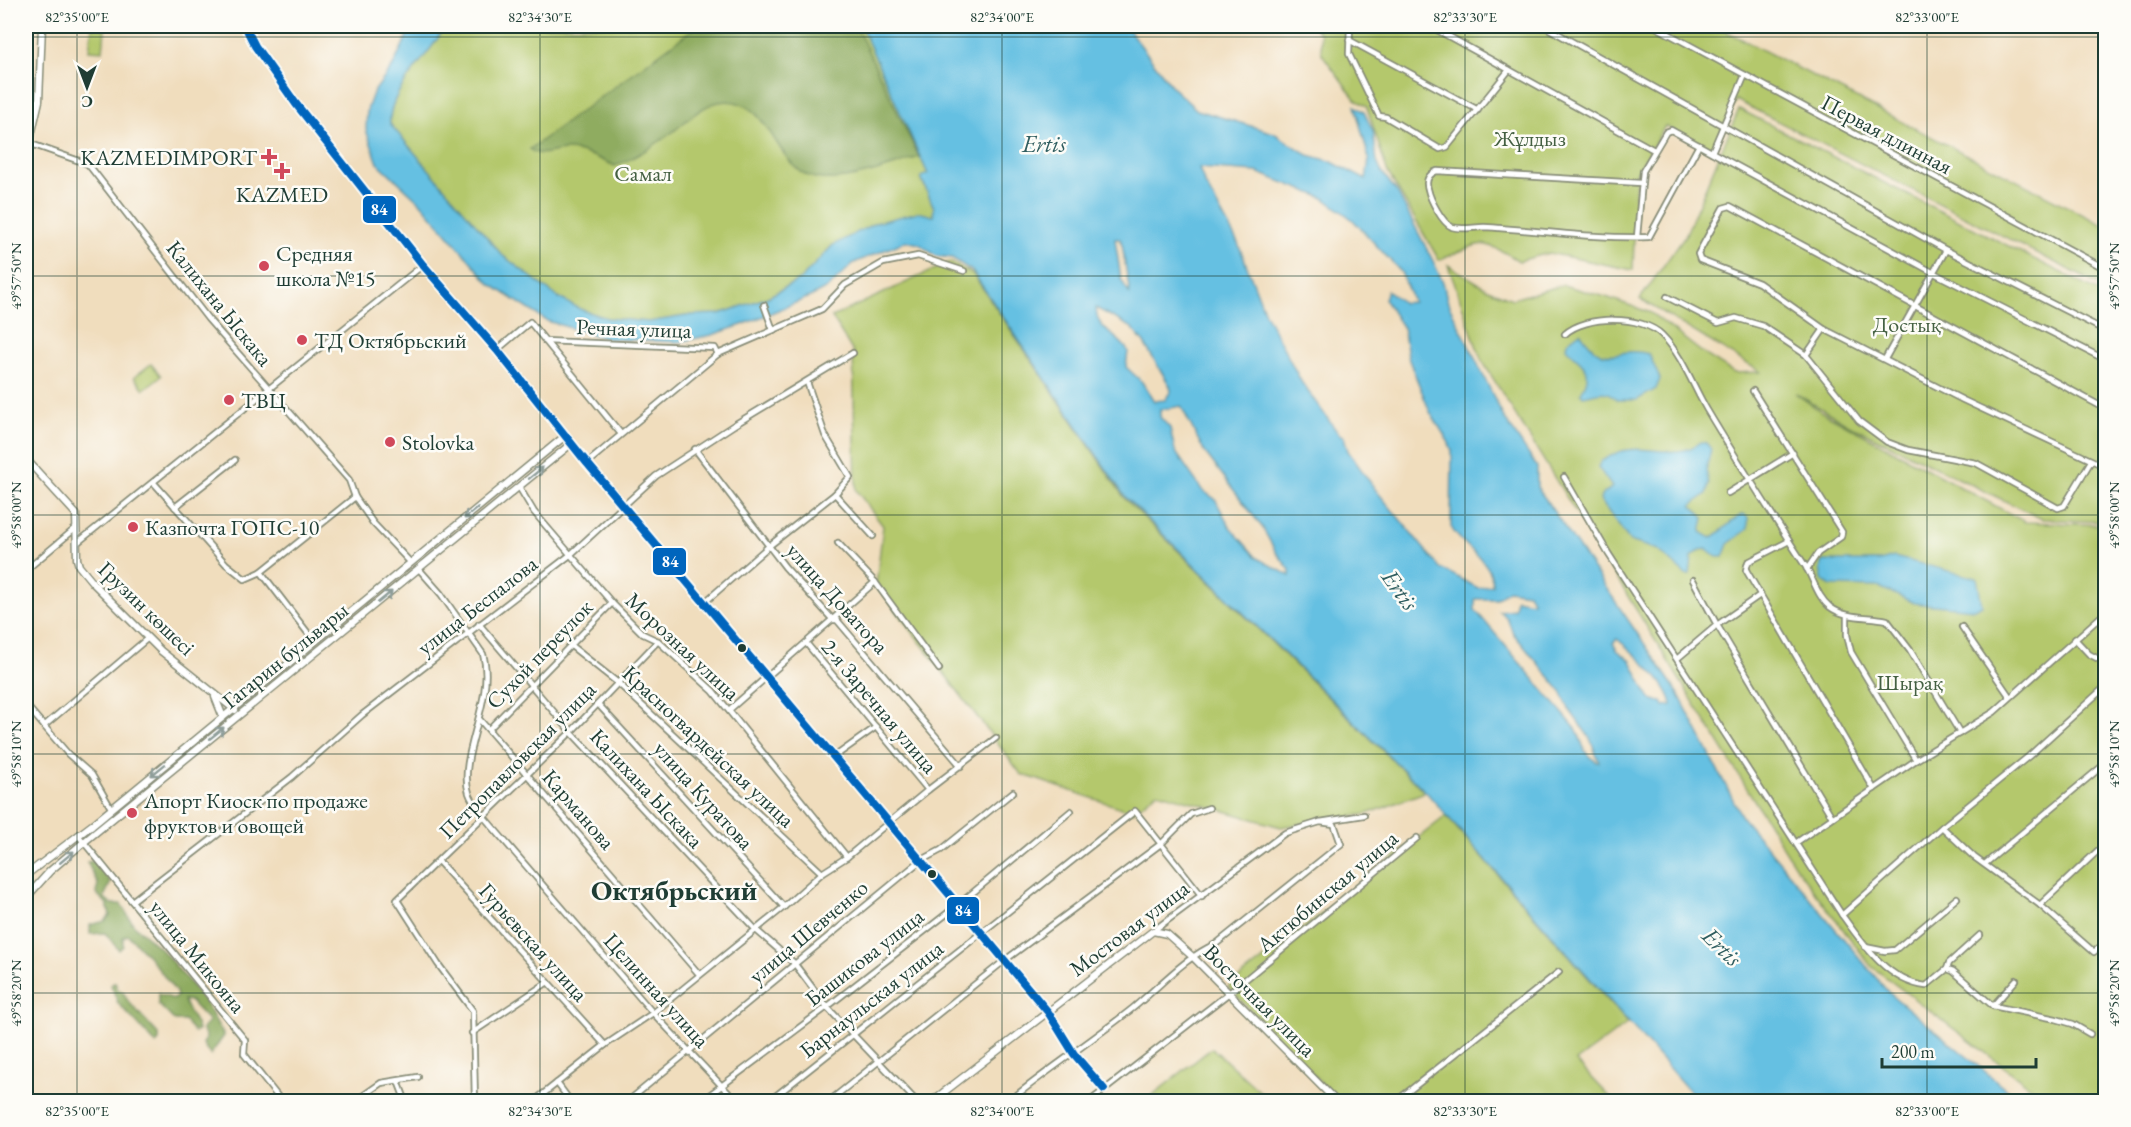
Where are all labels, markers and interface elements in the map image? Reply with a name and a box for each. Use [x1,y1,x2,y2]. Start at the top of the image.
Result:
text: 82°35'00"E [45,7,110,26]
text: 82°34'30"E [508,7,573,26]
text: 82°34'00"E [970,7,1035,26]
text: 82°33'30"E [1433,7,1498,26]
text: 82°33'00"E [1895,7,1960,26]
north arrow [57,57,117,117]
street label: Первая длинная [1816,88,1957,181]
text: С [81,91,93,112]
park label: Жұлдыз [1493,124,1566,153]
water label: Ertis [1021,128,1066,159]
place label: KAZMEDIMPORT [80,143,257,172]
marker: KAZMEDIMPORT [262,150,276,164]
park label: Самал [614,159,672,188]
marker: KAZMED [275,164,289,178]
place label: KAZMED [236,180,328,209]
line badge: 84 [362,195,397,224]
text: 84 [371,199,388,220]
street label: Калихана Ыскака [160,234,279,372]
place label: Средняя школа №15 [276,239,376,293]
text: 49°57'50"N [6,242,25,310]
text: 49°57'50"N [2104,242,2123,310]
marker: Средняя школа №15 [257,259,271,273]
park label: Достық [1873,310,1942,339]
street label: Речная улица [576,312,692,345]
place label: ТД Октябрьский [314,326,467,355]
marker: ТД Октябрьский [295,333,309,347]
place label: ТВЦ [241,386,286,415]
marker: ТВЦ [222,393,236,407]
place label: Stolovka [402,428,474,457]
marker: Stolovka [383,435,397,449]
one-way arrow [528,467,544,480]
text: 49°58'00"N [6,481,25,549]
text: 49°58'00"N [2104,481,2123,549]
one-way arrow [463,506,479,519]
place label: Казпочта ГОПС-10 [145,513,320,542]
marker: Казпочта ГОПС-10 [126,520,140,534]
street label: улица Доватора [780,537,895,660]
line badge: 84 [652,547,687,576]
street label: улица Беспалова [411,549,544,661]
text: 84 [662,551,679,572]
street label: Грузин көшесі [92,555,201,662]
water label: Ertis [1374,562,1426,617]
street label: Морозная улица [619,586,746,707]
one-way arrow [377,590,393,603]
street label: Сухой переулок [480,593,599,715]
street label: Гагарин бульвары [216,596,354,715]
street label: 2-я Заречная улица [815,633,944,780]
unlabelled marker [736,642,748,654]
street label: Красногвардейская улица [616,659,801,834]
park label: Шырақ [1877,668,1944,697]
street label: Петропавловская улица [433,675,602,845]
text: 49°58'10"N [6,720,25,788]
text: 49°58'10"N [2104,720,2123,788]
street label: Калихана Ыскака [584,722,710,855]
one-way arrow [209,726,225,739]
street label: улица Куратова [647,735,760,856]
one-way arrow [151,763,166,777]
street label: Карманова [536,763,622,856]
place label: Апорт Киоск по продаже фруктов и овощей [143,786,368,840]
marker: Апорт Киоск по продаже фруктов и овощей [125,806,139,820]
street label: Актюбинская улица [1250,824,1404,960]
one-way arrow [59,850,74,864]
unlabelled marker [926,868,938,880]
district label: Октябрьский [591,872,757,908]
street label: улица Шевченко [743,873,874,990]
street label: Мостовая улица [1064,874,1195,983]
street label: Гурьевская улица [473,877,595,1008]
street label: улица Микояна [143,894,252,1019]
line badge: 84 [946,896,980,925]
text: 84 [955,900,972,921]
street label: Башикова улица [799,902,930,1013]
water label: Ertis [1695,920,1749,973]
street label: Целинная улица [597,927,716,1054]
street label: Барнаульская улица [793,934,949,1065]
street label: Восточная улица [1197,938,1323,1063]
text: 49°58'20"N [6,959,25,1027]
text: 49°58'20"N [2104,959,2123,1027]
scale bar [1882,1031,2036,1069]
text: 200 m [1891,1040,1935,1063]
text: 82°35'00"E [45,1101,110,1120]
text: 82°34'30"E [508,1101,573,1120]
text: 82°34'00"E [970,1101,1035,1120]
text: 82°33'30"E [1433,1101,1498,1120]
text: 82°33'00"E [1895,1101,1960,1120]

